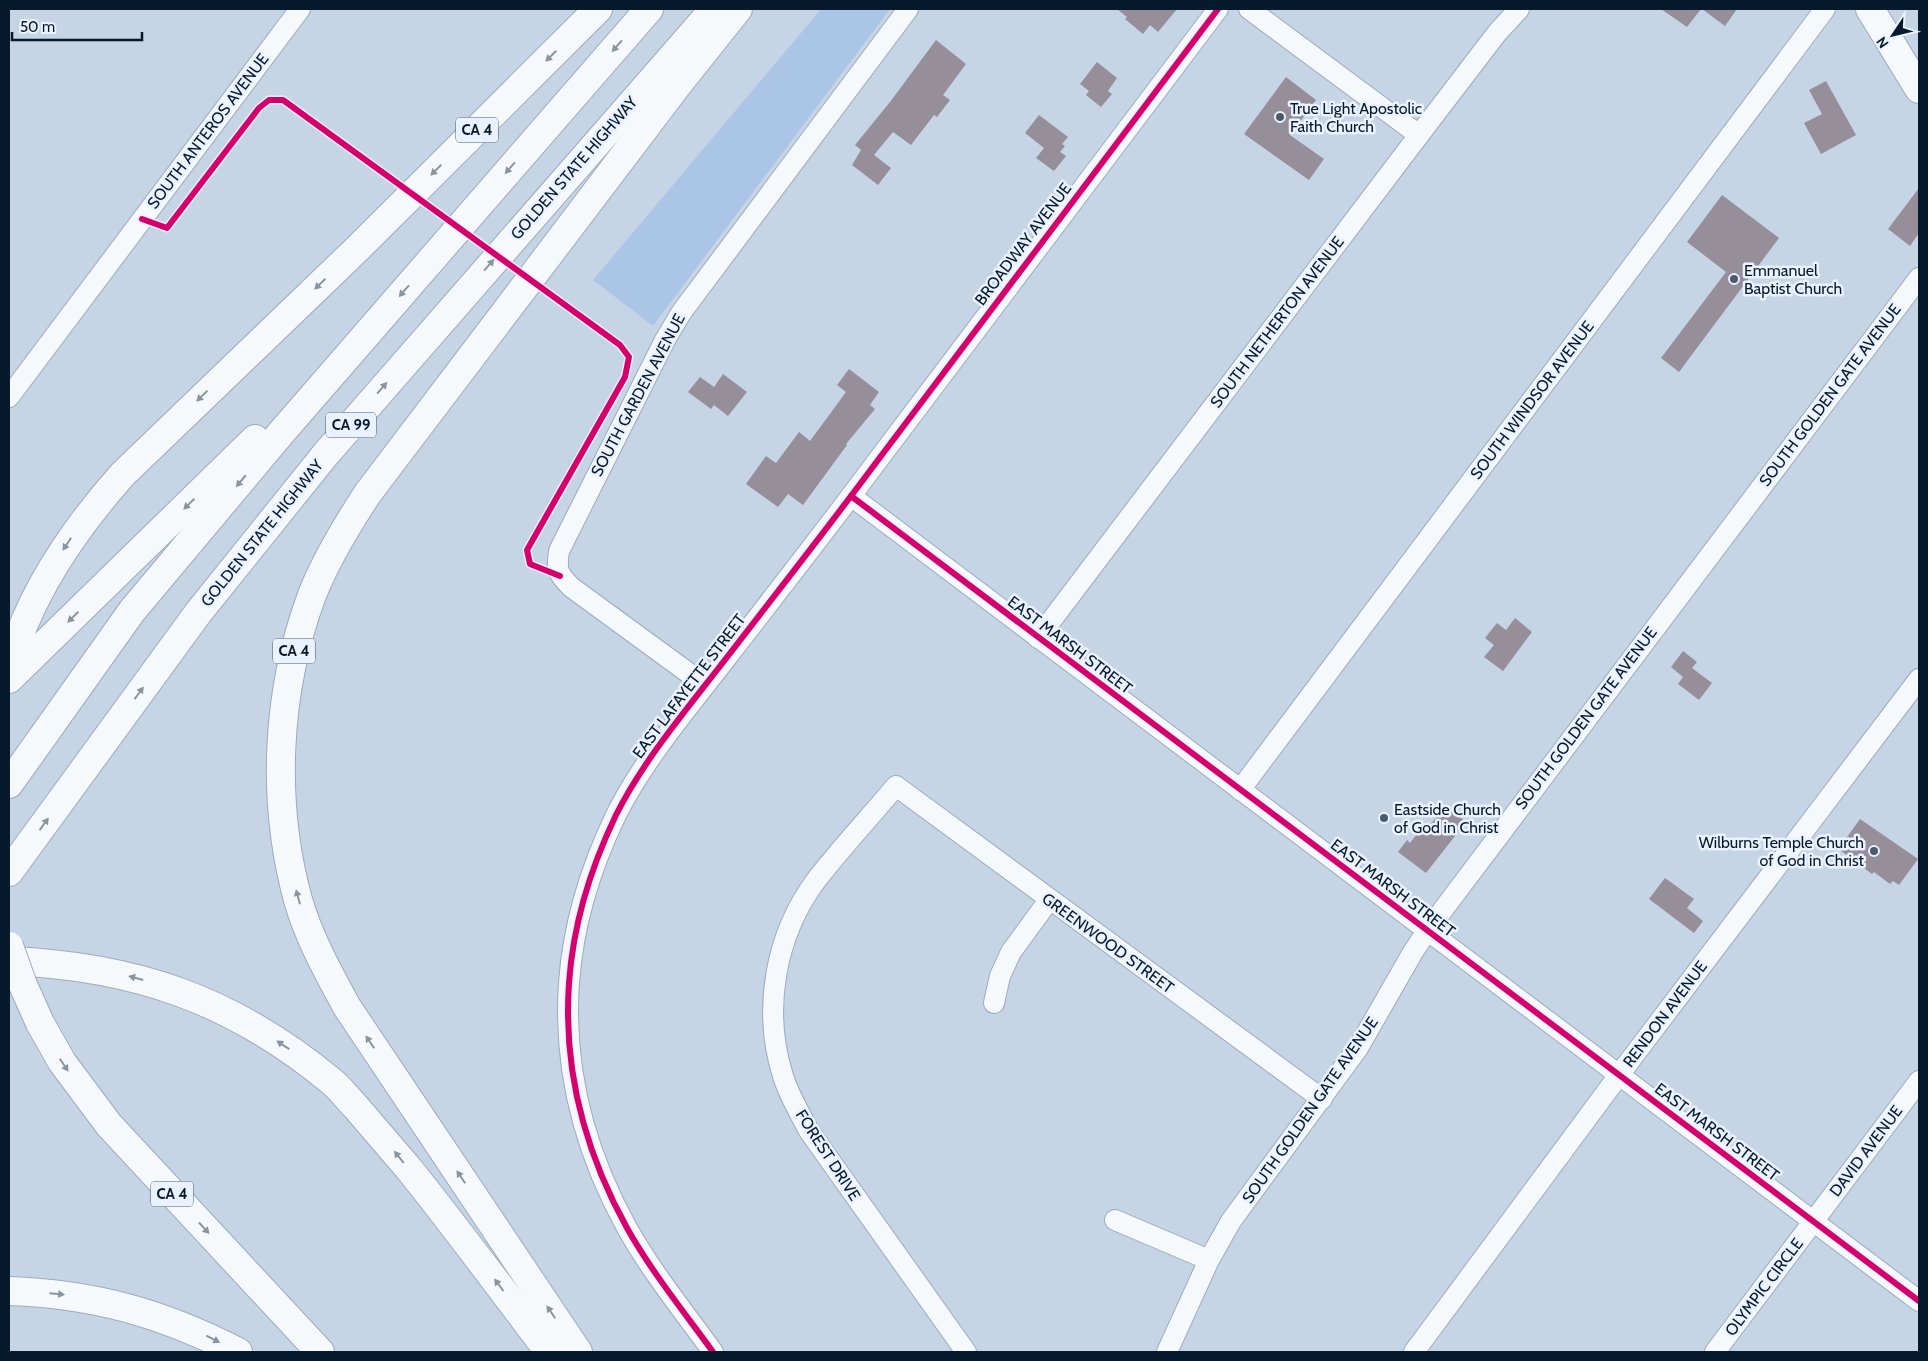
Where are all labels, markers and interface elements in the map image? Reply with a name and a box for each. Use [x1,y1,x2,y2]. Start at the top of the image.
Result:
scale bar [12,10,142,42]
north arrow [1868,10,1918,60]
text: 50 m [20,18,55,36]
text: N [1872,33,1893,52]
one-way arrow [611,39,622,52]
one-way arrow [546,49,558,61]
street label: SOUTH ANTEROS AVENUE [143,50,273,212]
street label: GOLDEN STATE HIGHWAY [507,92,642,243]
place label: True Light Apostolic Faith Church [1290,99,1422,136]
marker: True Light Apostolic Faith Church [1274,111,1286,123]
road number: CA 4 [456,118,498,142]
one-way arrow [505,162,516,175]
one-way arrow [431,164,443,176]
street label: BROADWAY AVENUE [971,179,1075,309]
street label: SOUTH NETHERTON AVENUE [1206,232,1348,411]
one-way arrow [483,260,495,272]
place label: Emmanuel Baptist Church [1744,261,1842,298]
marker: Emmanuel Baptist Church [1728,273,1740,285]
one-way arrow [314,278,326,290]
one-way arrow [398,285,410,297]
street label: SOUTH GOLDEN GATE AVENUE [1755,300,1905,490]
street label: SOUTH GARDEN AVENUE [587,310,689,480]
street label: SOUTH WINDSOR AVENUE [1466,317,1598,483]
one-way arrow [376,382,387,394]
one-way arrow [197,390,209,402]
road number: CA 99 [326,412,376,438]
street label: GOLDEN STATE HIGHWAY [197,455,328,610]
one-way arrow [235,474,246,487]
one-way arrow [183,498,195,510]
one-way arrow [62,537,72,551]
street label: EAST MARSH STREET [1004,592,1136,698]
street label: EAST LAFAYETTE STREET [629,610,750,762]
one-way arrow [67,611,79,623]
street label: SOUTH GOLDEN GATE AVENUE [1511,623,1661,813]
road number: CA 4 [273,638,315,664]
one-way arrow [134,686,144,700]
place label: Eastside Church of God in Christ [1394,800,1501,837]
marker: Eastside Church of God in Christ [1378,812,1390,824]
one-way arrow [38,818,49,831]
place label: Wilburns Temple Church of God in Christ [1699,833,1865,870]
street label: EAST MARSH STREET [1327,835,1459,941]
marker: Wilburns Temple Church of God in Christ [1868,845,1880,857]
one-way arrow [294,889,302,905]
street label: GREENWOOD STREET [1038,889,1178,997]
street label: RENDON AVENUE [1619,957,1711,1071]
one-way arrow [128,973,143,981]
street label: SOUTH GOLDEN GATE AVENUE [1238,1013,1382,1207]
one-way arrow [365,1035,375,1048]
one-way arrow [276,1040,290,1050]
one-way arrow [59,1058,69,1072]
street label: EAST MARSH STREET [1651,1079,1783,1185]
street label: DAVID AVENUE [1826,1102,1906,1200]
street label: FOREST DRIVE [792,1106,865,1204]
one-way arrow [394,1150,404,1164]
one-way arrow [456,1170,466,1183]
road number: CA 4 [151,1182,193,1206]
one-way arrow [198,1221,210,1233]
street label: OLYMPIC CIRCLE [1721,1234,1807,1340]
one-way arrow [494,1278,504,1292]
one-way arrow [50,1290,66,1298]
one-way arrow [546,1305,556,1318]
one-way arrow [205,1335,220,1343]

